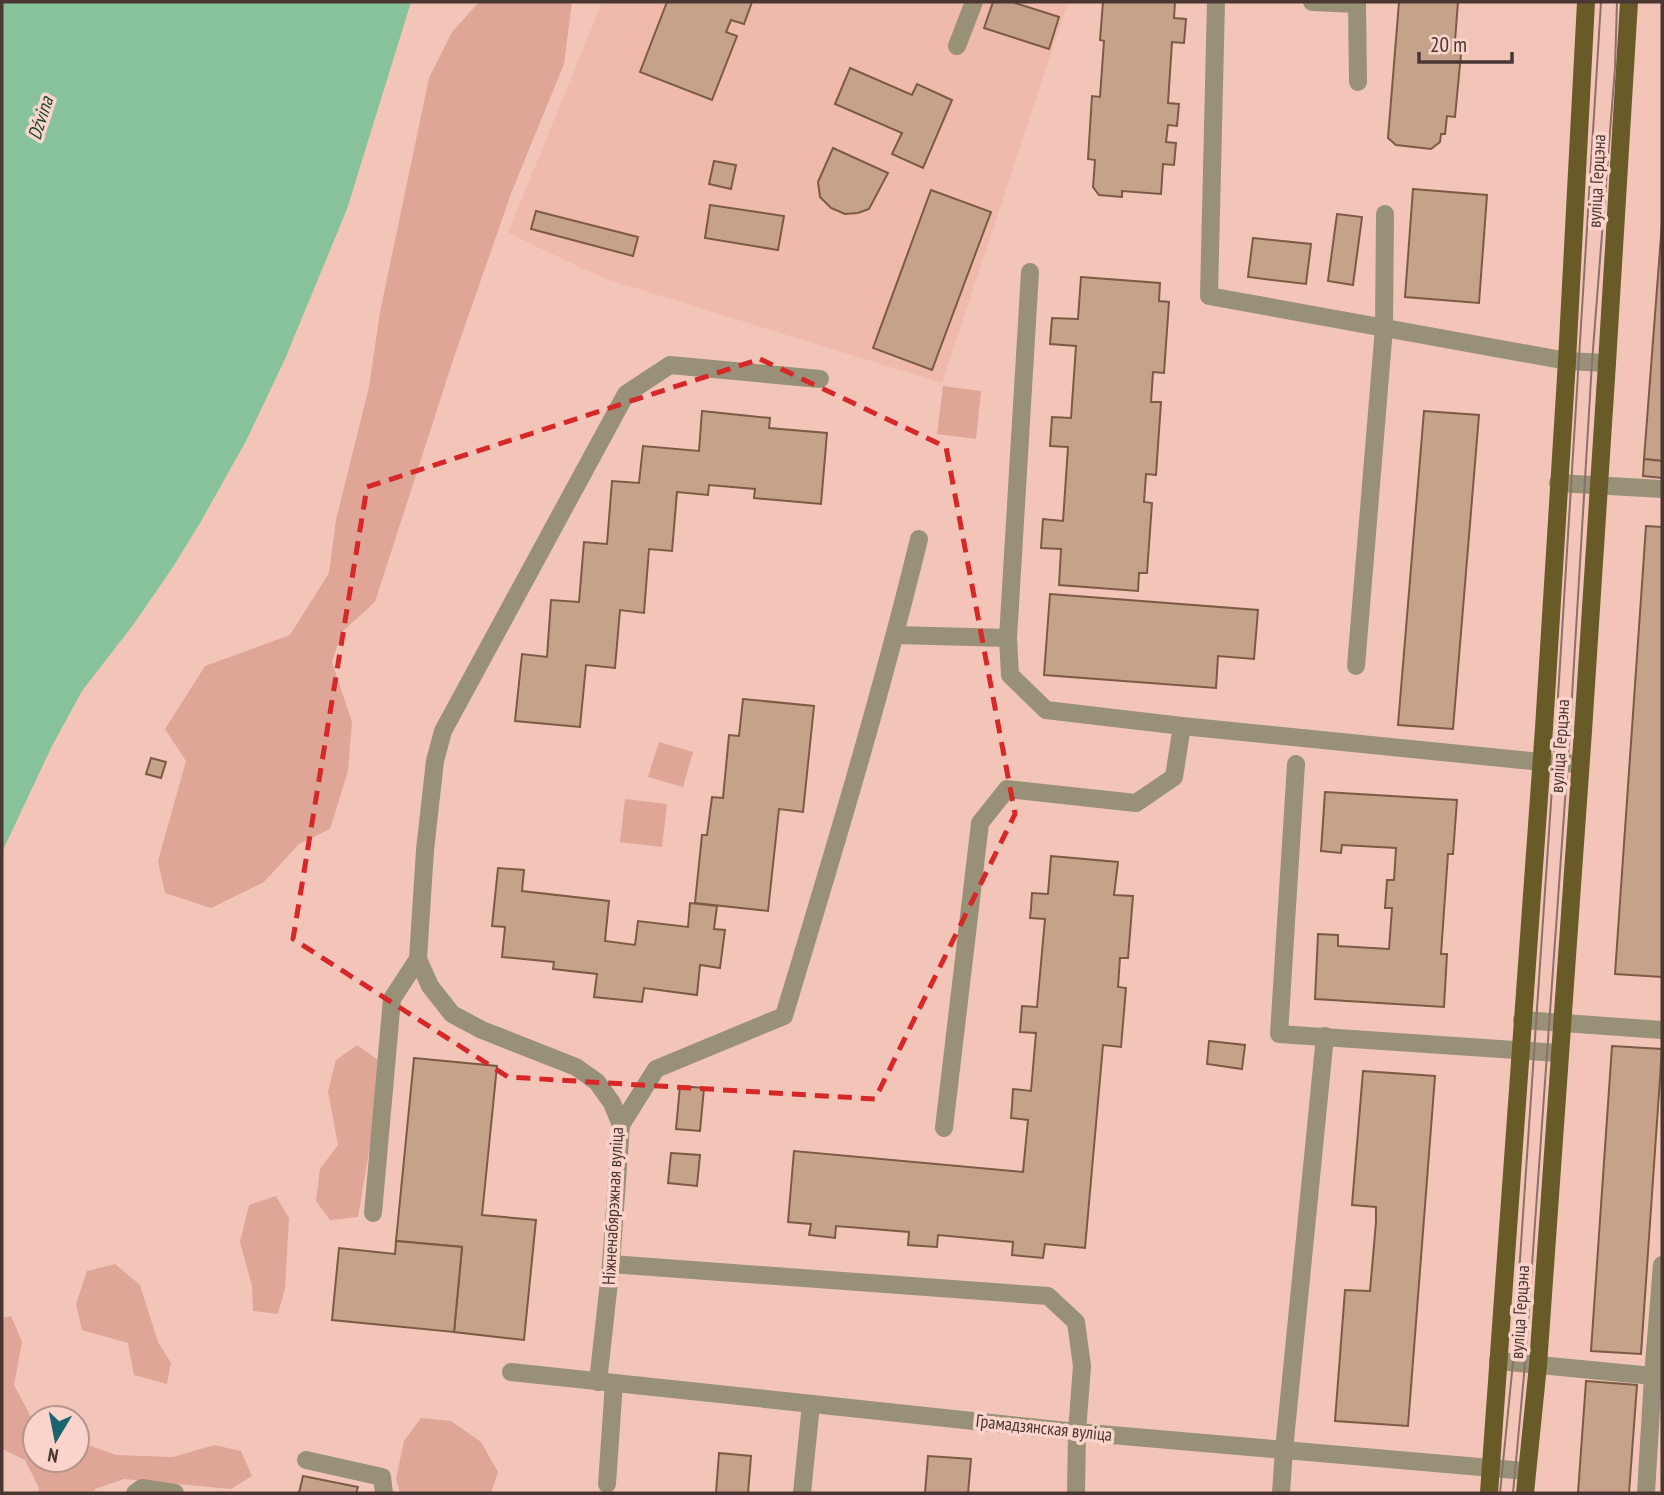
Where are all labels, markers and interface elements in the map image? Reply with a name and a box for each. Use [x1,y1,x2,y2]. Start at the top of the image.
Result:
scale bar [1419,21,1512,65]
text: 20 m [1430,31,1467,58]
water label: Dźvina [22,92,59,143]
street label: вуліца Герцэна [1583,134,1610,228]
street label: вуліца Герцэна [1545,698,1574,794]
street label: Ніжненабярэжная вуліца [597,1126,628,1286]
street label: вуліца Герцэна [1505,1264,1534,1360]
north arrow [21,1404,91,1474]
street label: Грамадзянская вуліца [975,1409,1113,1446]
text: N [46,1443,60,1468]

